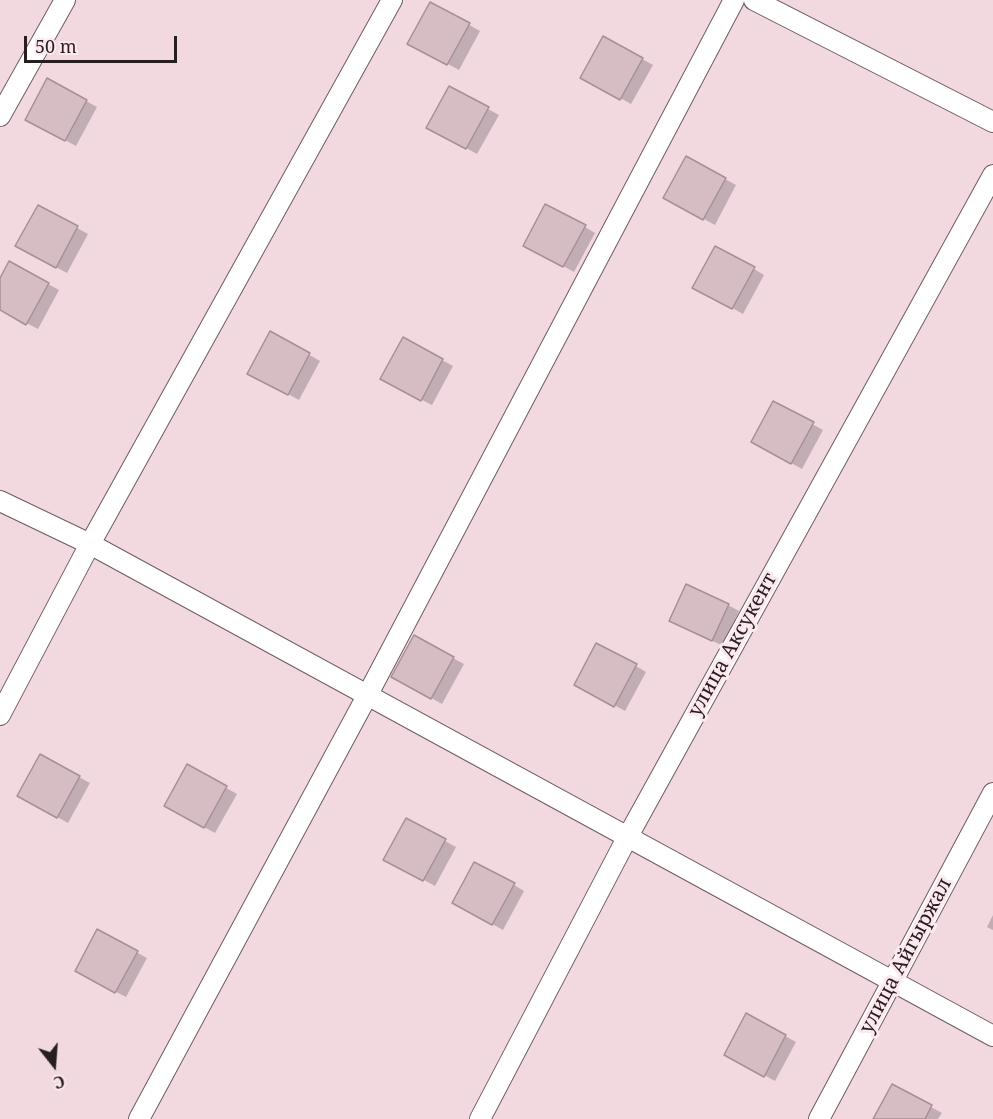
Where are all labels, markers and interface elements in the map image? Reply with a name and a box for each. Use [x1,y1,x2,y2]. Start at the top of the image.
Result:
scale bar [27,24,180,62]
text: 50 m [35,34,77,58]
street label: улица Аксукент [684,569,782,721]
street label: улица Айгыржал [855,874,957,1038]
north arrow [24,1035,84,1095]
text: С [51,1070,68,1094]

